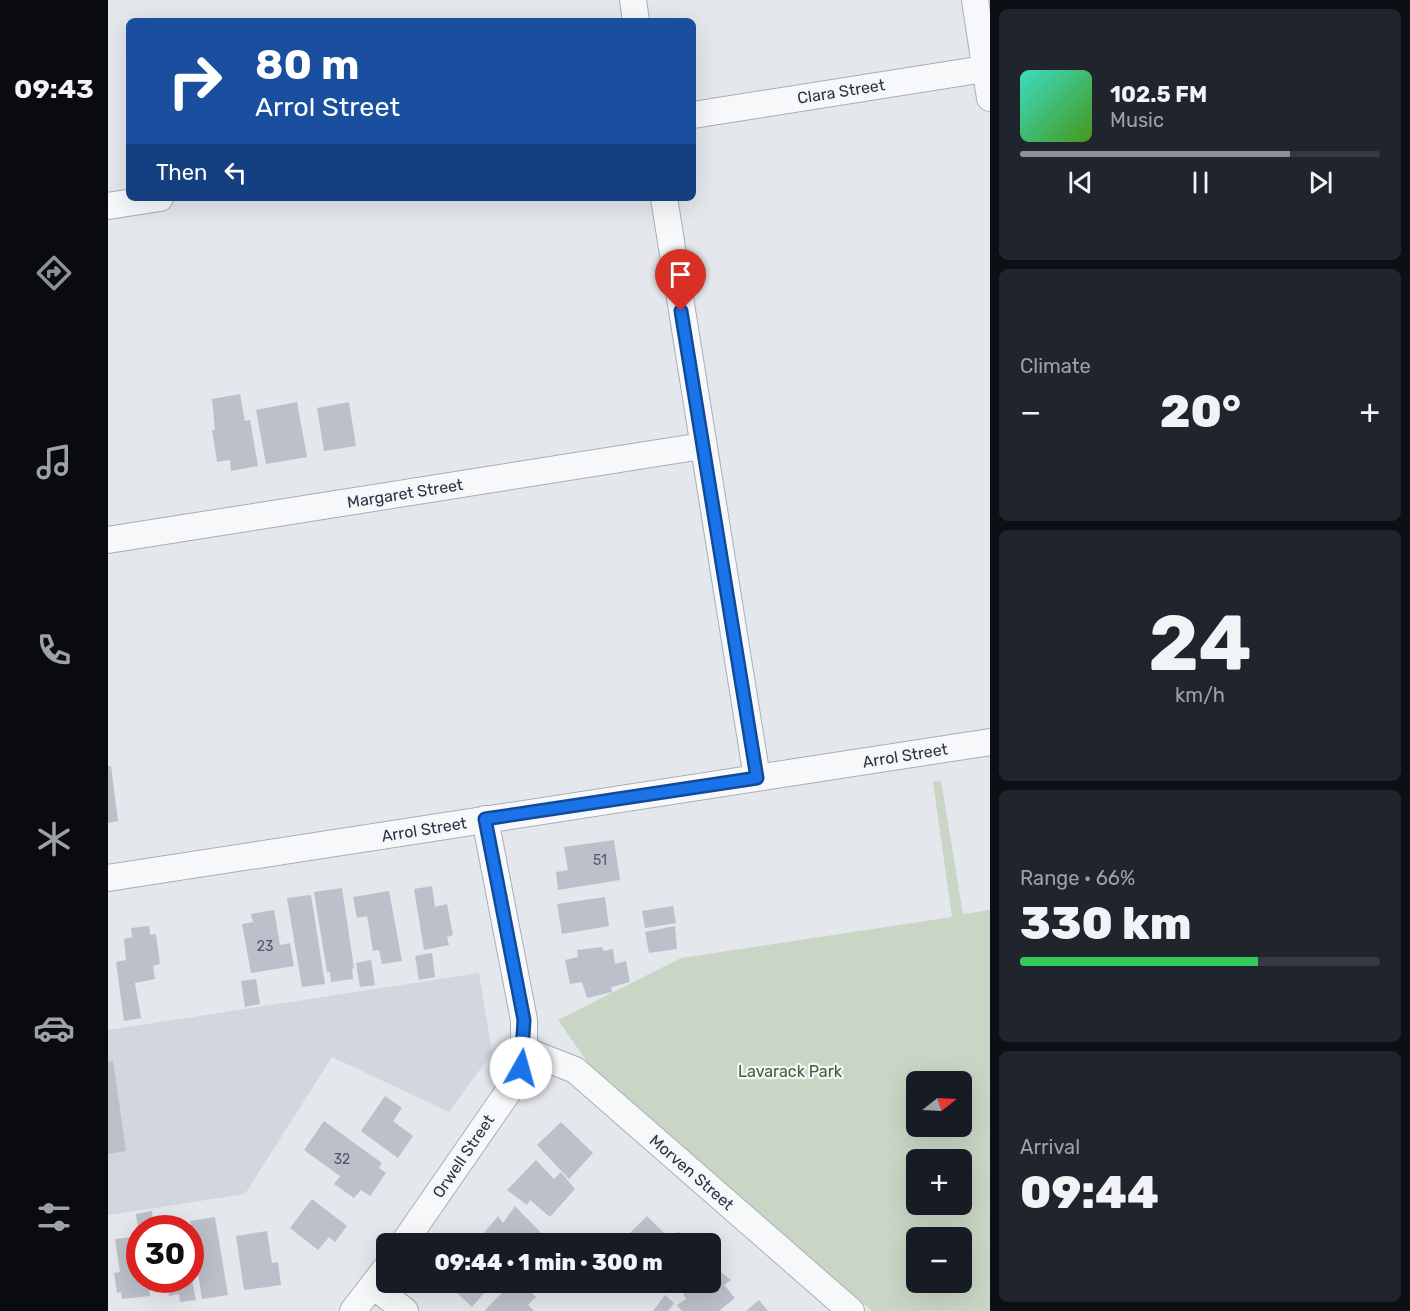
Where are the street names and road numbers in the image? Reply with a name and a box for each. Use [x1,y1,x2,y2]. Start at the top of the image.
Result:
street label: Clara Street [796,75,886,108]
street label: Margaret Street [346,475,464,512]
street label: Arrol Street [861,739,949,772]
street label: Arrol Street [380,813,468,846]
street label: Orwell Street [429,1111,498,1202]
street label: Morven Street [646,1131,738,1214]

